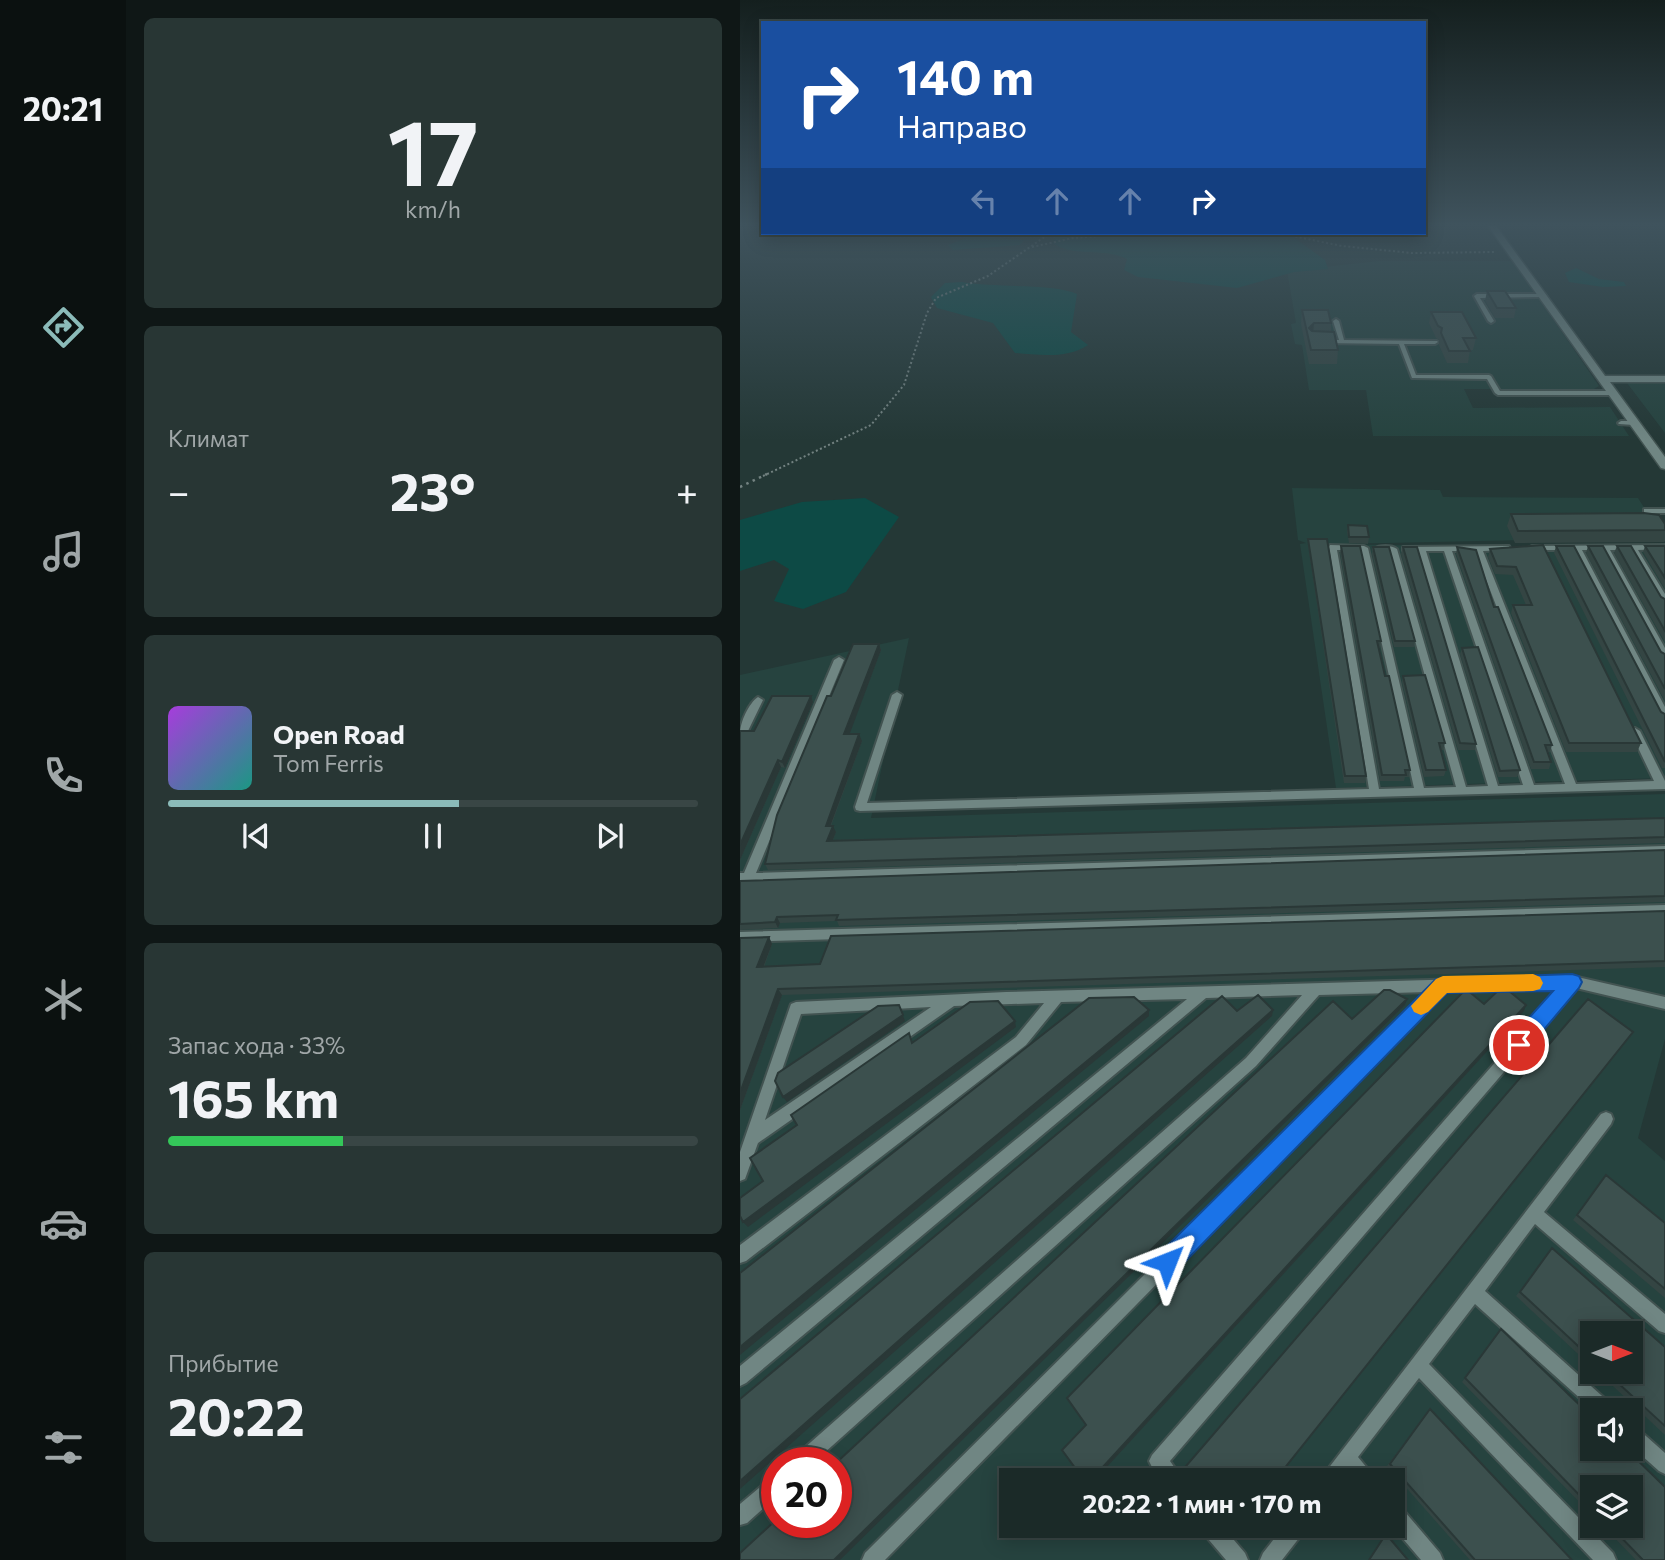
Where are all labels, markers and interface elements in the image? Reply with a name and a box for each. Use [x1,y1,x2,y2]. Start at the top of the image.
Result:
text: 140 m [897,45,1034,105]
icon: right [782,49,873,140]
text: 20:21 [23,88,103,128]
text: 17 [387,93,479,205]
text: Направо [897,105,1027,145]
icon: left [965,182,1003,220]
icon: ahead [1038,182,1076,220]
icon: ahead [1111,182,1149,220]
icon: right [1184,182,1222,220]
text: km/h [405,195,461,223]
icon: directions [39,303,88,352]
text: Климат [168,424,249,452]
text: 23° [390,458,476,522]
text: − [168,467,190,514]
text: + [676,467,698,514]
icon: music [39,527,88,576]
text: Open Road [273,718,405,749]
text: Tom Ferris [273,749,384,777]
icon: phone [39,751,88,800]
icon: previous [237,817,275,855]
icon: pause [414,817,452,855]
icon: next [591,817,629,855]
icon: climate [39,975,88,1024]
pin [1489,1015,1549,1075]
icon: arrive [1500,1026,1538,1064]
text: Запас хода · 33% [168,1031,345,1059]
text: 165 km [168,1065,339,1129]
icon: car [39,1199,88,1248]
position arrow [1130,1225,1204,1299]
north arrow [1580,1321,1643,1384]
map controls [1580,1321,1643,1538]
text: Прибытие [168,1349,279,1377]
text: 20:22 [168,1383,305,1447]
button: sound [1580,1398,1643,1461]
icon: filters [39,1423,88,1472]
speed limit sign: 20 [761,1447,852,1538]
button: layers [1580,1475,1643,1538]
text: 20:22 · 1 мин · 170 m [1082,1487,1322,1518]

